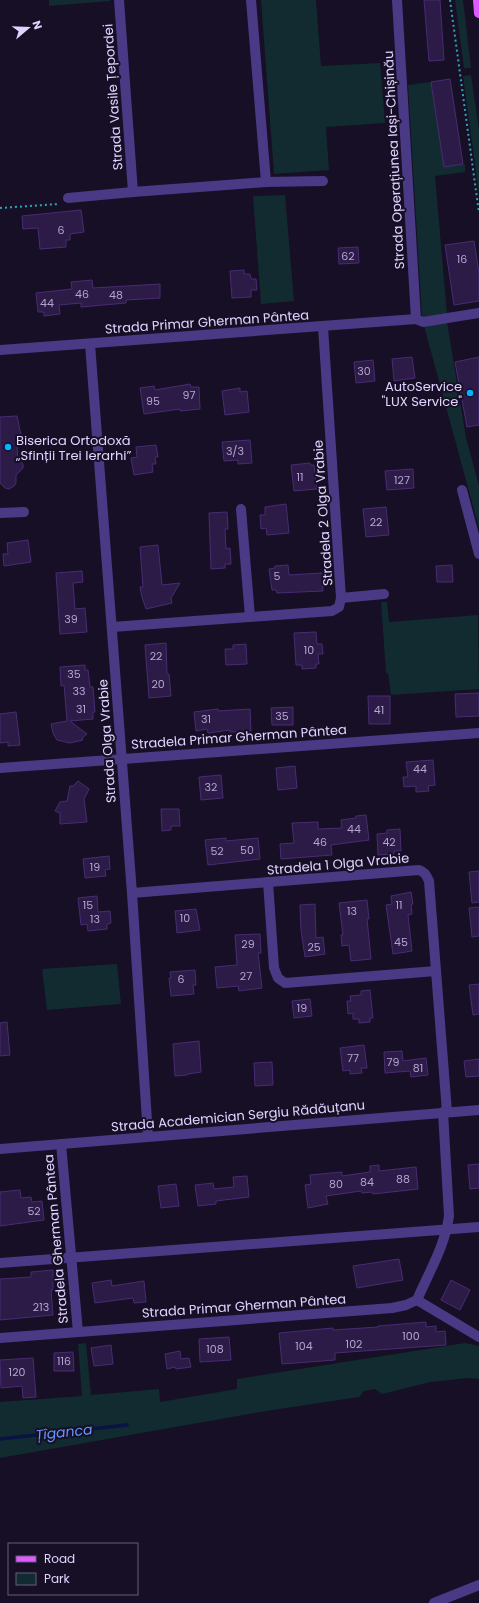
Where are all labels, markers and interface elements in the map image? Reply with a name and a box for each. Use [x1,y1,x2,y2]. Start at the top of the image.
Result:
north arrow [8,8,48,48]
text: N [29,18,46,31]
street label: Strada Vasile Țepordei [98,23,128,171]
street label: Strada Operațiunea Iași-Chișinău [379,50,409,270]
house number: 6 [58,222,65,238]
house number: 62 [341,248,355,264]
house number: 16 [457,251,467,267]
house number: 46 [75,286,89,302]
house number: 48 [109,287,123,303]
house number: 44 [40,295,54,311]
street label: Strada Primar Gherman Pântea [104,305,310,339]
house number: 30 [357,363,371,379]
place label: AutoService "LUX Service" [381,377,462,411]
house number: 97 [183,387,195,403]
marker: AutoService "LUX Service" [465,388,475,398]
house number: 95 [146,393,160,409]
place label: Biserica Ortodoxă „Sfinții Trei Ierarhi” [15,431,131,465]
street label: Stradela 2 Olga Vrabie [308,439,338,587]
marker: Biserica Ortodoxă „Sfinții Trei Ierarhi” [3,442,13,452]
house number: 3/3 [226,443,244,459]
house number: 11 [296,469,304,485]
house number: 127 [394,472,410,488]
house number: 22 [370,514,382,530]
house number: 5 [274,568,281,584]
house number: 39 [64,611,78,627]
house number: 10 [304,642,314,658]
house number: 22 [150,648,162,664]
house number: 35 [67,666,81,682]
house number: 20 [151,676,165,692]
street label: Strada Olga Vrabie [93,678,121,804]
house number: 33 [73,683,85,699]
house number: 31 [76,701,86,717]
house number: 41 [374,702,384,718]
house number: 35 [275,708,289,724]
house number: 31 [201,711,211,727]
street label: Stradela Primar Gherman Pântea [131,720,347,754]
house number: 44 [413,761,427,777]
house number: 32 [205,779,217,795]
house number: 44 [347,821,361,837]
house number: 46 [313,834,327,850]
house number: 42 [382,834,396,850]
house number: 50 [240,842,254,858]
house number: 52 [210,843,224,859]
street label: Stradela 1 Olga Vrabie [266,848,410,880]
house number: 19 [90,859,100,875]
house number: 15 [83,897,93,913]
house number: 11 [395,897,403,913]
house number: 13 [347,903,357,919]
house number: 10 [180,910,190,926]
house number: 13 [90,911,100,927]
house number: 45 [394,934,408,950]
house number: 29 [241,936,255,952]
house number: 25 [307,939,321,955]
house number: 27 [240,968,252,984]
house number: 6 [178,971,185,987]
house number: 19 [297,1000,307,1016]
house number: 77 [347,1050,359,1066]
house number: 79 [387,1054,400,1070]
house number: 81 [413,1060,423,1076]
street label: Strada Academician Sergiu Rădăuțanu [110,1095,366,1137]
street label: Stradela Gherman Pântea [39,1154,73,1324]
house number: 88 [396,1171,410,1187]
house number: 84 [360,1174,374,1190]
house number: 80 [329,1176,343,1192]
house number: 52 [27,1203,41,1219]
street label: Strada Primar Gherman Pântea [141,1289,347,1323]
house number: 213 [33,1299,49,1315]
house number: 100 [402,1328,420,1344]
house number: 102 [346,1336,362,1352]
house number: 104 [295,1338,313,1354]
house number: 108 [206,1341,224,1357]
house number: 116 [57,1353,71,1369]
house number: 120 [9,1364,25,1380]
water label: Țîganca [35,1419,94,1445]
legend [8,1543,138,1595]
text: Road [44,1550,75,1567]
text: Park [44,1570,71,1587]

